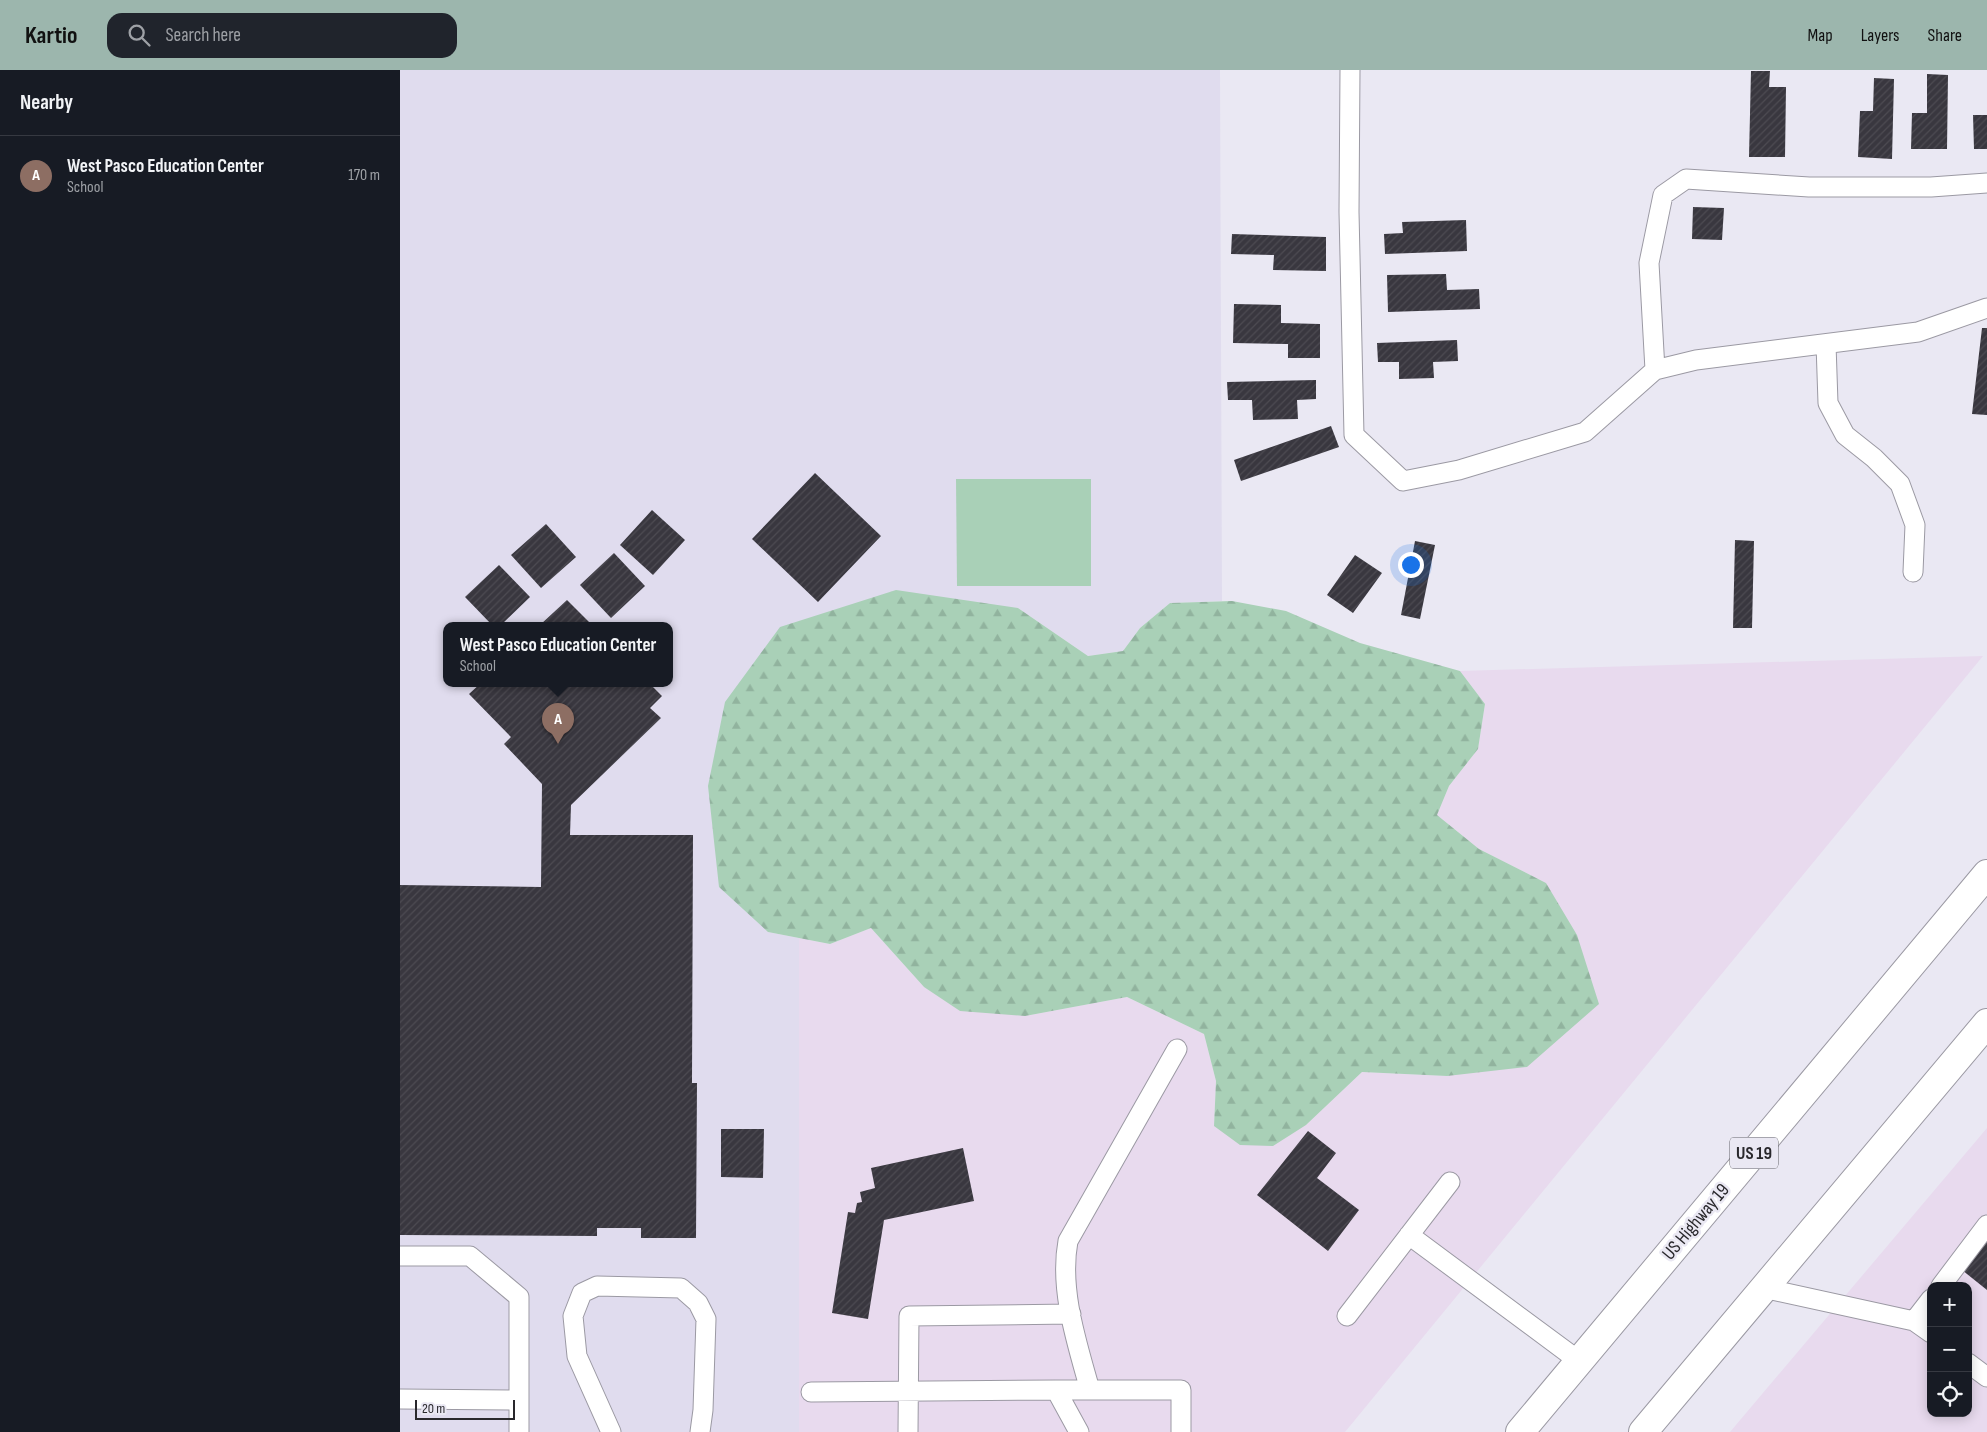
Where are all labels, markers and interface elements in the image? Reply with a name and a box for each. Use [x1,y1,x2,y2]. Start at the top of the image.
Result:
search box [107,13,457,58]
text: Kartio [25,21,77,50]
icon: search [125,21,153,49]
text: Search here [165,24,241,47]
text: Map [1808,25,1833,46]
text: Layers [1861,25,1900,46]
text: Share [1928,25,1962,46]
text: Nearby [20,90,73,115]
text: West Pasco Education Center [67,155,264,178]
text: A [32,166,40,185]
text: 170 m [348,166,380,185]
text: School [67,178,103,197]
your location [1398,552,1424,578]
popup [443,622,673,687]
text: West Pasco Education Center [460,634,656,657]
text: School [460,657,496,676]
pin: A [542,703,574,744]
road number: US 19 [1730,1138,1778,1168]
street label: US Highway 19 [1657,1179,1735,1265]
map controls [1927,1282,1972,1417]
button: + [1927,1282,1972,1327]
button: − [1927,1327,1972,1372]
button: locate [1927,1372,1972,1417]
scale bar [415,1397,515,1420]
text: 20 m [422,1400,445,1417]

